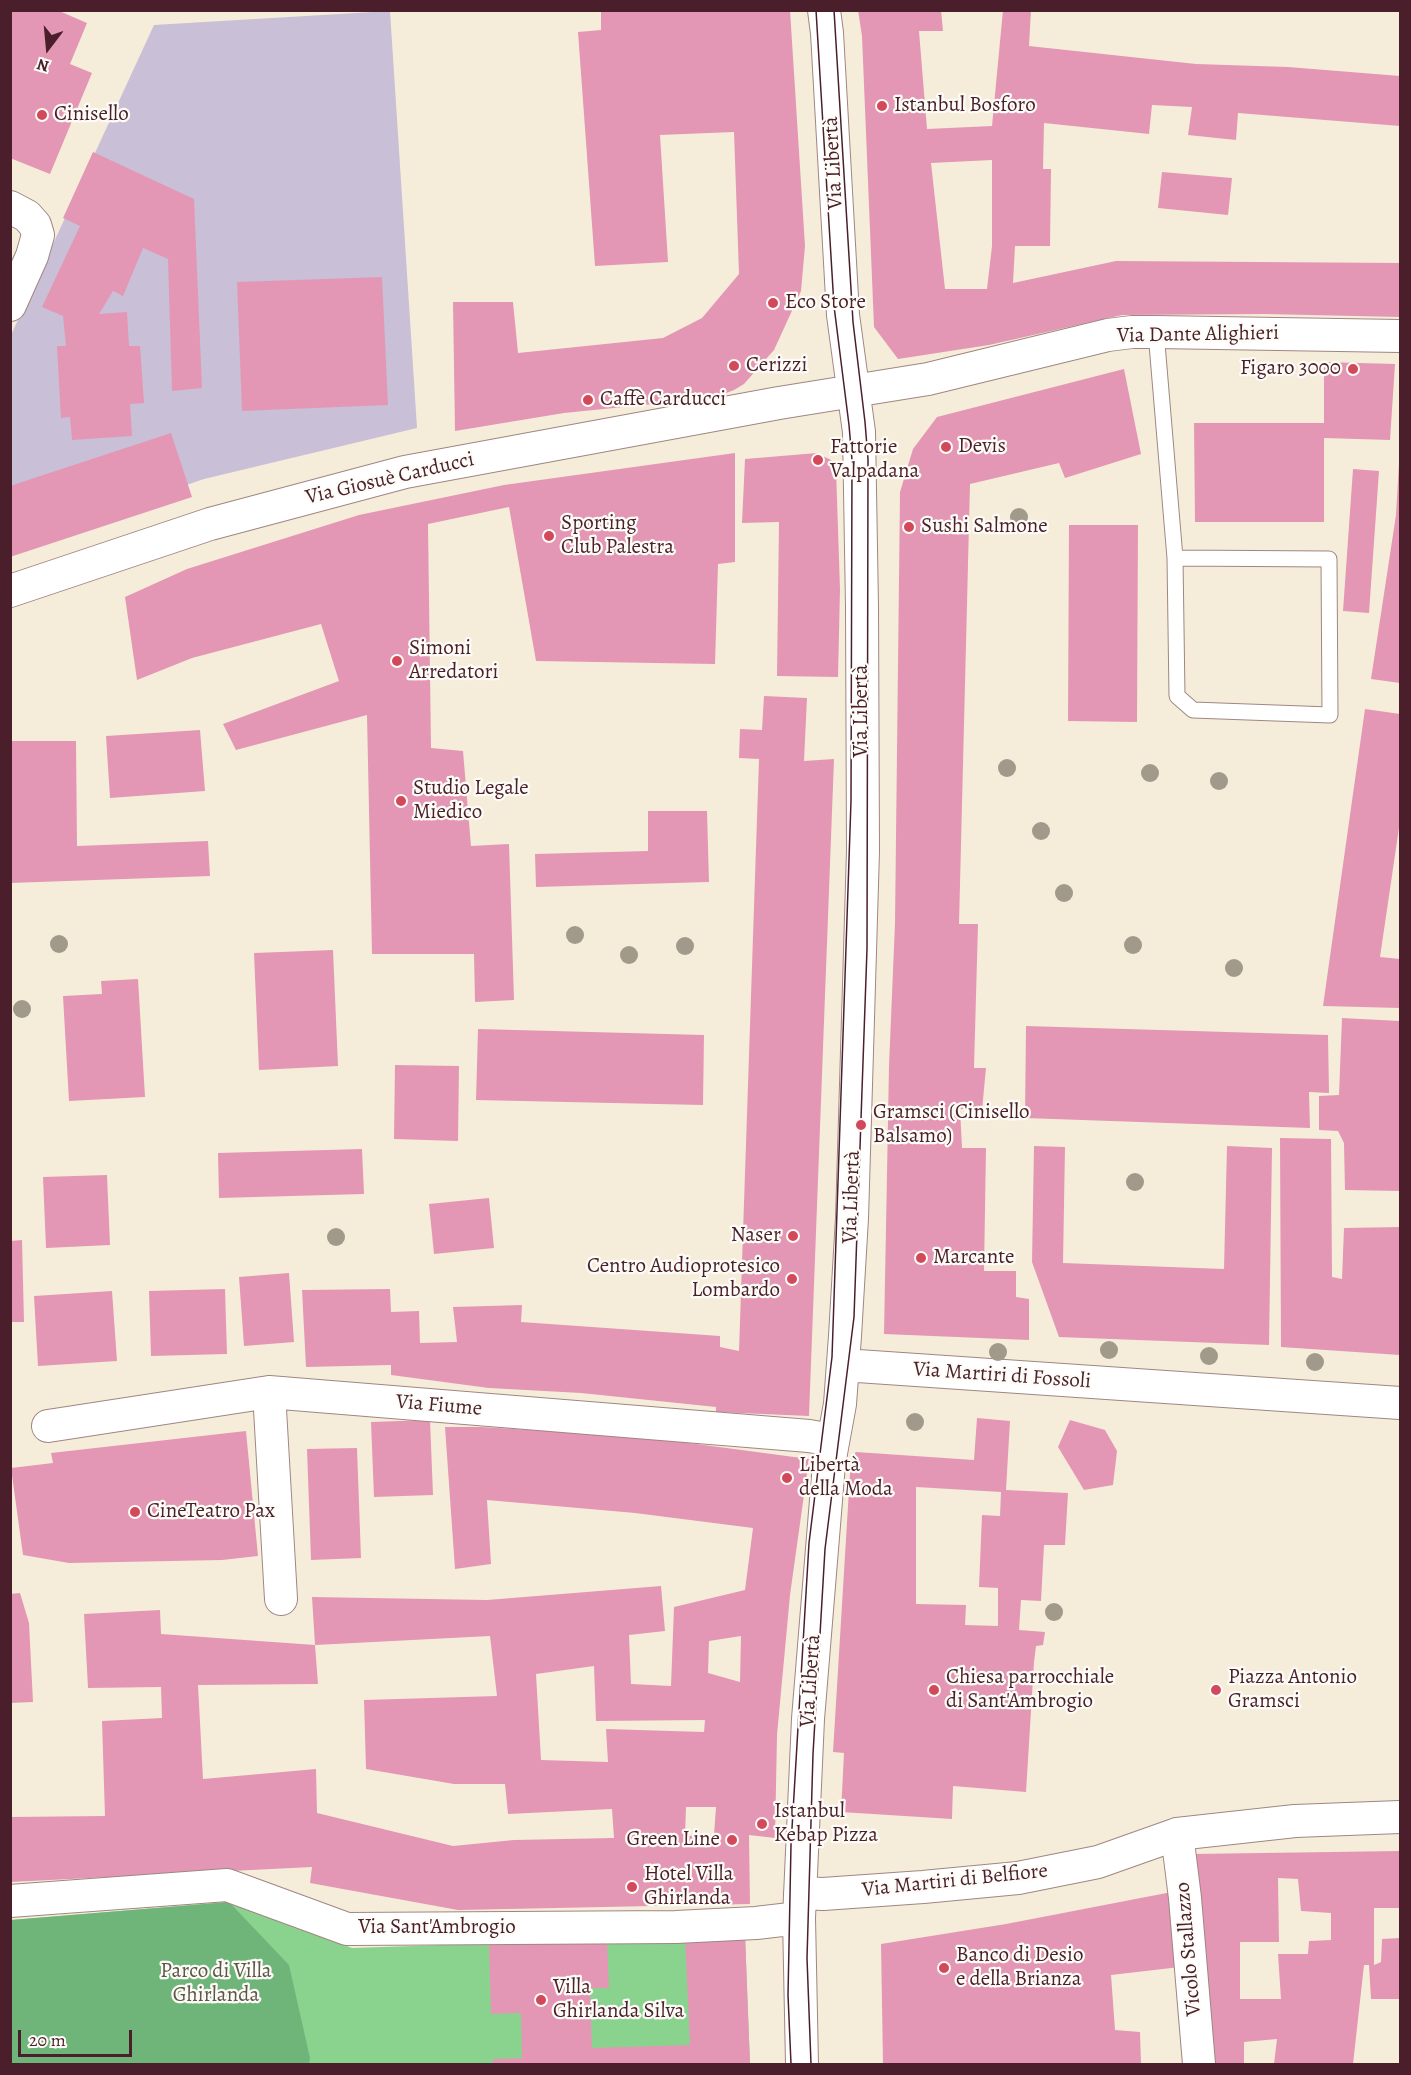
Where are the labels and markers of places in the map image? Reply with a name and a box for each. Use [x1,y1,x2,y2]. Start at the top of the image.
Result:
place label: Istanbul Bosforo [894,93,1036,119]
marker: Istanbul Bosforo [875,99,889,113]
place label: Cinisello [54,102,129,128]
marker: Cinisello [35,108,49,122]
place label: Eco Store [785,290,866,316]
marker: Eco Store [766,296,780,310]
place label: Cerizzi [746,353,807,379]
place label: Figaro 3000 [1240,356,1341,382]
marker: Cerizzi [727,359,741,373]
marker: Figaro 3000 [1346,362,1360,376]
place label: Caffè Carducci [600,387,726,413]
marker: Caffè Carducci [581,393,595,407]
place label: Devis [958,434,1006,460]
place label: Fattorie Valpadana [830,435,919,485]
marker: Devis [939,440,953,454]
marker: Fattorie Valpadana [811,453,825,467]
place label: Sporting Club Palestra [561,511,674,561]
place label: Sushi Salmone [921,514,1048,540]
marker: Sushi Salmone [902,520,916,534]
marker: Sporting Club Palestra [542,529,556,543]
place label: Simoni Arredatori [409,636,499,686]
marker: Simoni Arredatori [390,654,404,668]
place label: Studio Legale Miedico [413,776,529,826]
marker: Studio Legale Miedico [394,794,408,808]
place label: Gramsci (Cinisello Balsamo) [873,1100,1030,1150]
marker: Gramsci (Cinisello Balsamo) [854,1118,868,1132]
place label: Naser [731,1223,781,1249]
marker: Naser [786,1229,800,1243]
place label: Marcante [933,1245,1015,1271]
marker: Marcante [914,1251,928,1265]
place label: Centro Audioprotesico Lombardo [587,1254,780,1304]
marker: Centro Audioprotesico Lombardo [785,1272,799,1286]
place label: Libertà della Moda [799,1453,893,1503]
marker: Libertà della Moda [780,1471,794,1485]
place label: CineTeatro Pax [147,1499,275,1525]
marker: CineTeatro Pax [128,1505,142,1519]
place label: Chiesa parrocchiale di Sant'Ambrogio [946,1665,1114,1715]
place label: Piazza Antonio Gramsci [1228,1665,1357,1715]
marker: Chiesa parrocchiale di Sant'Ambrogio [927,1683,941,1697]
marker: Piazza Antonio Gramsci [1209,1683,1223,1697]
place label: Istanbul Kebap Pizza [774,1799,878,1849]
marker: Istanbul Kebap Pizza [755,1817,769,1831]
place label: Green Line [627,1827,720,1853]
marker: Green Line [725,1833,739,1847]
place label: Hotel Villa Ghirlanda [644,1862,733,1912]
marker: Hotel Villa Ghirlanda [625,1880,639,1894]
place label: Banco di Desio e della Brianza [956,1943,1083,1993]
marker: Banco di Desio e della Brianza [937,1961,951,1975]
place label: Villa Ghirlanda Silva [553,1975,684,2025]
marker: Villa Ghirlanda Silva [534,1993,548,2007]

